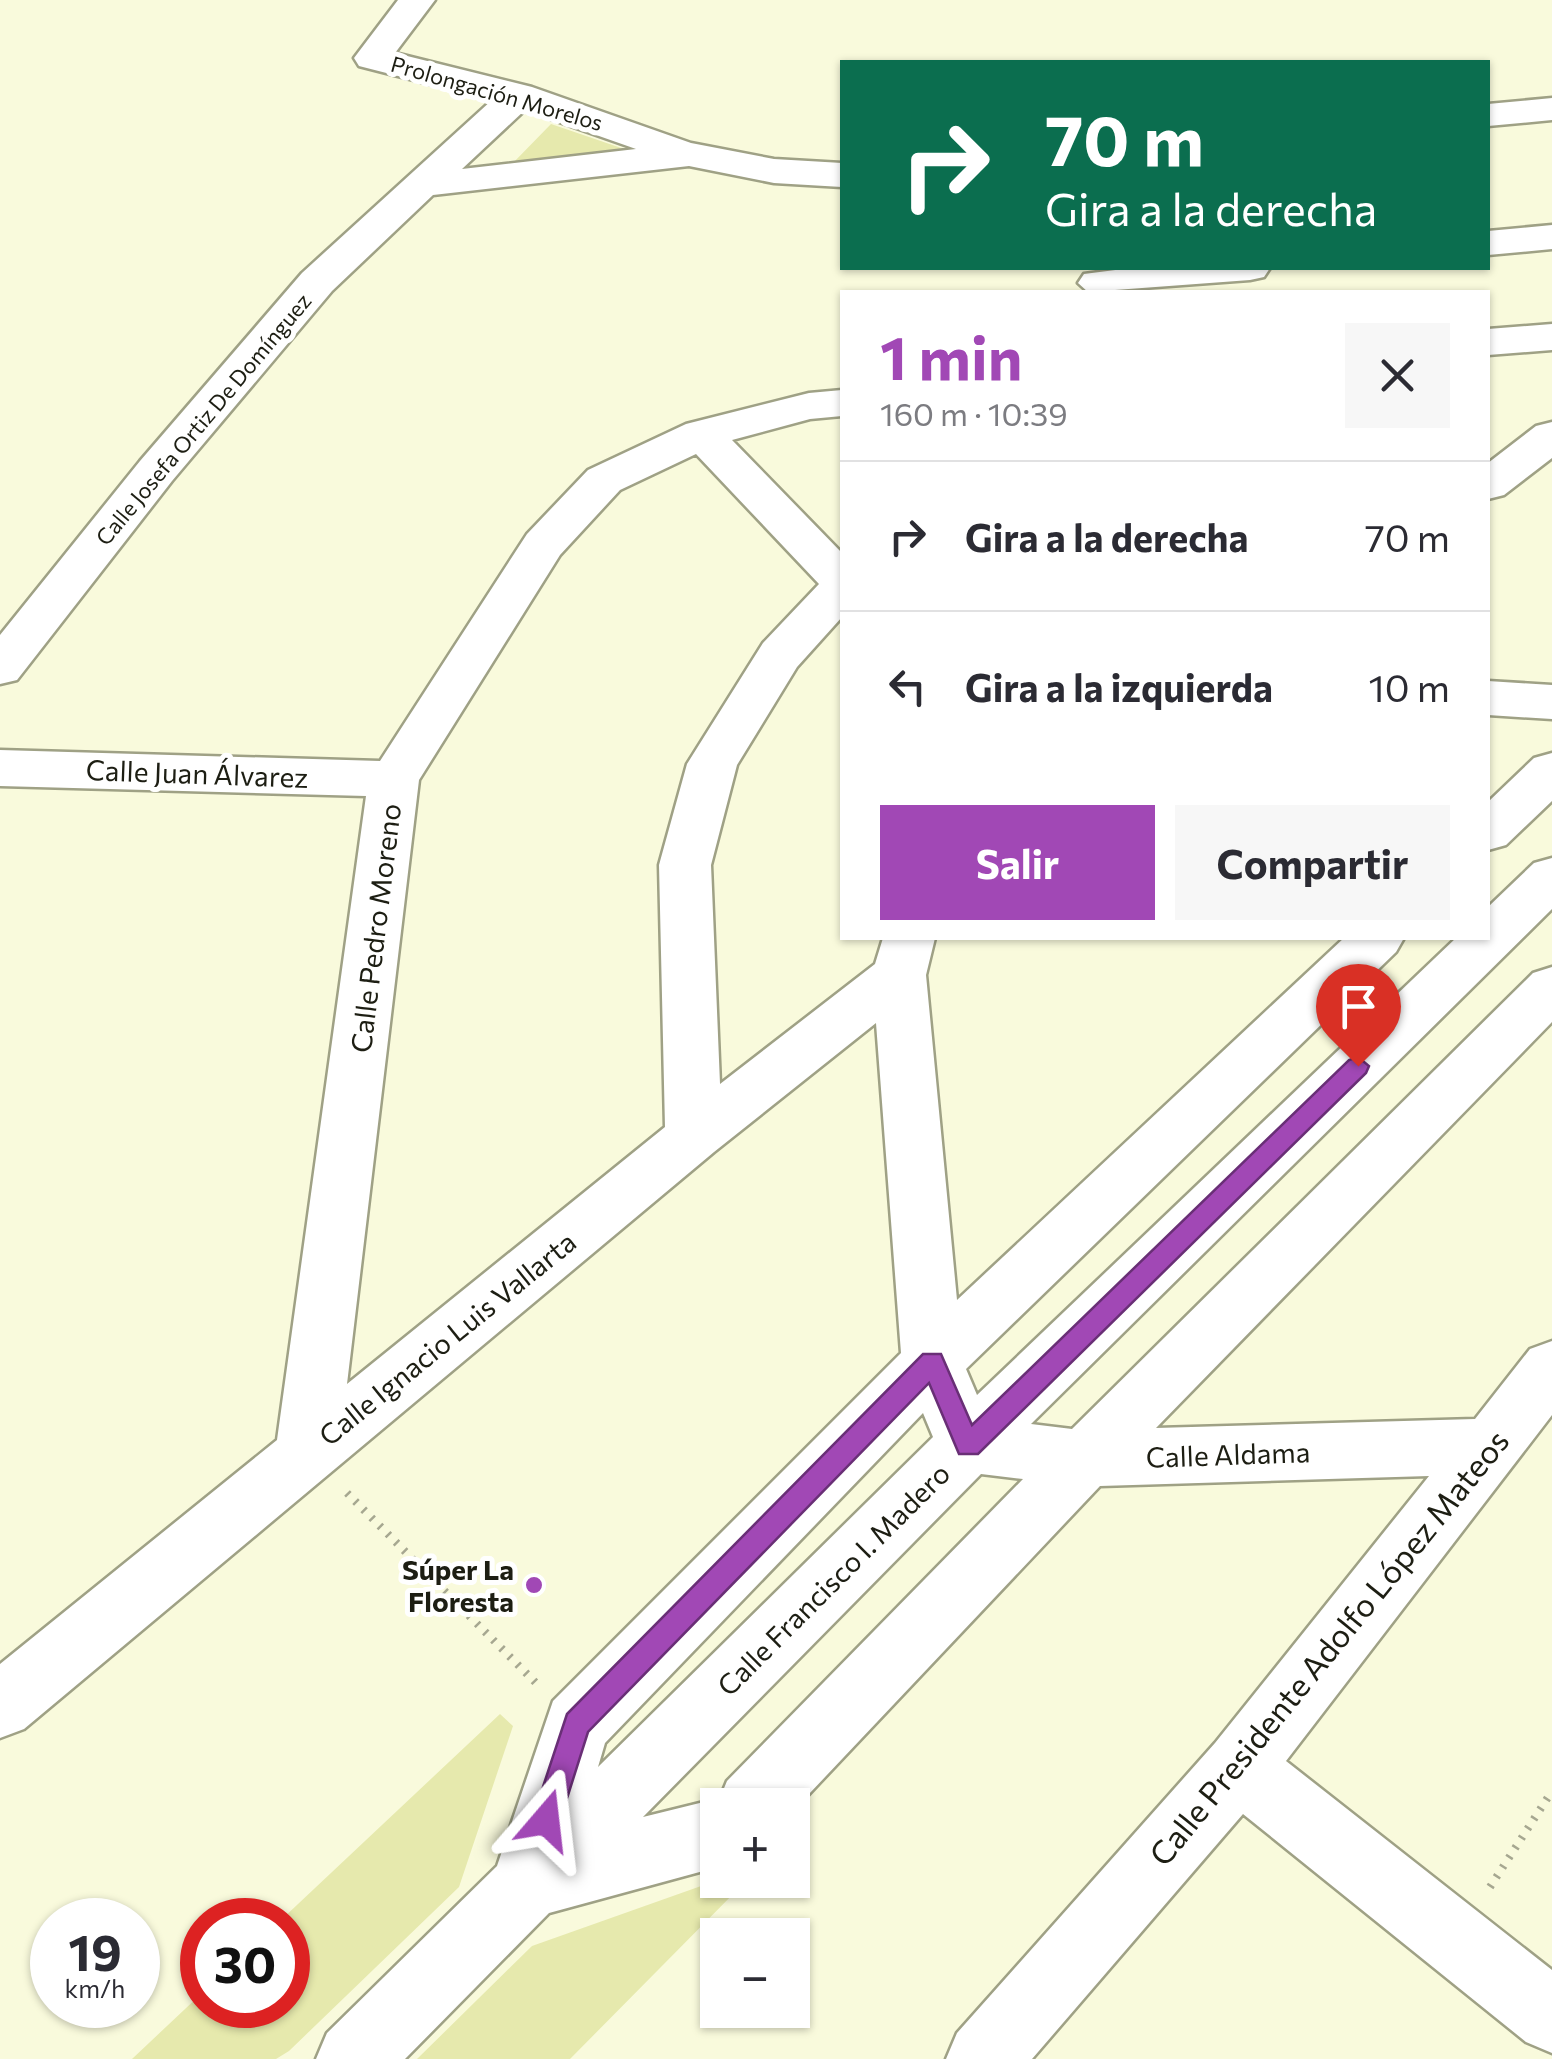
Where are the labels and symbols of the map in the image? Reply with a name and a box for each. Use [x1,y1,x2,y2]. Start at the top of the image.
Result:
street label: Prolongación Morelos [388,50,606,136]
street label: Calle Josefa Ortiz De Domínguez [90,287,316,551]
street label: Calle Juan Álvarez [85,752,309,794]
street label: Calle Pedro Moreno [343,802,407,1054]
pin [1316,964,1401,1067]
street label: Calle Ignacio Luis Vallarta [312,1224,582,1452]
street label: Calle Presidente Adolfo López Mateos [1140,1421,1516,1873]
street label: Calle Aldama [1145,1434,1311,1474]
street label: Calle Francisco I. Madero [710,1456,956,1702]
place label: Súper La Floresta [402,1552,514,1618]
marker: Súper La Floresta [523,1574,545,1596]
position arrow [494,1768,598,1872]
speed limit sign: 30 [180,1898,310,2028]

